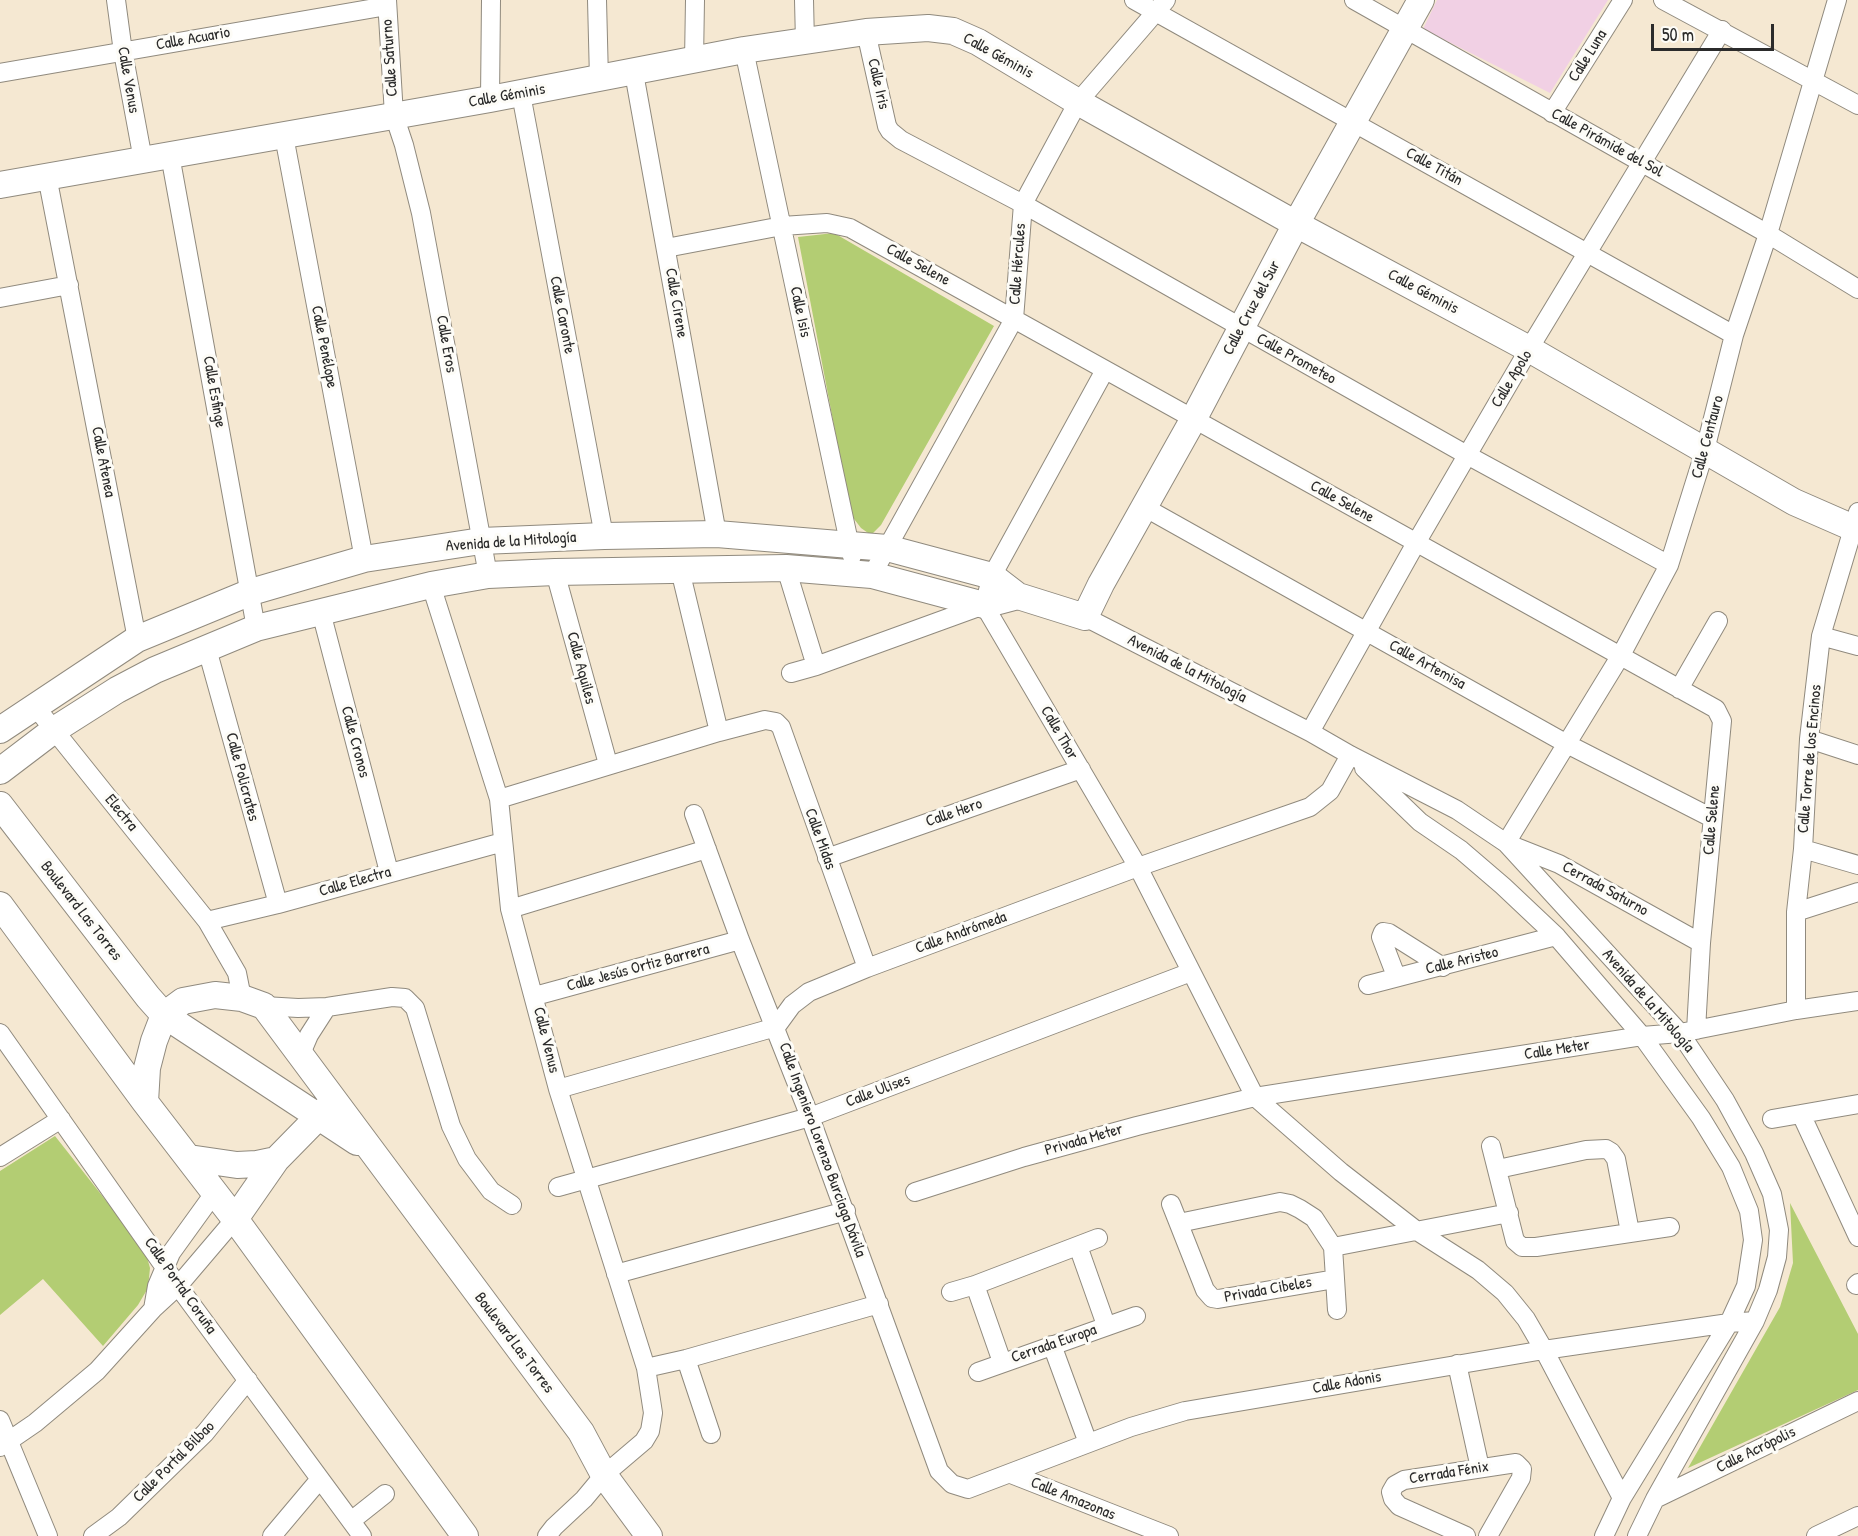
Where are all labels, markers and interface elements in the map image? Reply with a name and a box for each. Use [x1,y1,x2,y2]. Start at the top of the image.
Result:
scale bar [1654,12,1777,50]
street label: Calle Saturno [378,19,402,97]
text: 50 m [1662,22,1694,47]
street label: Calle Acuario [154,23,232,55]
street label: Calle Luna [1565,26,1611,86]
street label: Calle Géminis [959,29,1037,83]
street label: Calle Venus [113,45,143,115]
street label: Calle Iris [863,57,893,111]
street label: Calle Géminis [467,80,547,112]
street label: Calle Pirámide del Sol [1548,104,1666,182]
street label: Calle Titán [1402,144,1466,190]
street label: Calle Hércules [1006,223,1030,305]
street label: Calle Selene [883,240,953,290]
street label: Calle Cruz del Sur [1219,257,1285,359]
street label: Calle Géminis [1384,265,1462,319]
street label: Calle Cirene [660,267,692,339]
street label: Calle Caronte [545,275,579,355]
street label: Calle Isis [785,285,815,339]
street label: Calle Penélope [307,304,341,390]
street label: Calle Eros [432,314,460,374]
street label: Calle Prometeo [1253,329,1339,389]
street label: Calle Apolo [1487,347,1537,411]
street label: Calle Esfinge [198,355,230,429]
street label: Calle Centauro [1688,393,1728,481]
street label: Calle Atenea [87,425,119,499]
street label: Calle Selene [1307,477,1377,527]
street label: Avenida de la Mitología [445,528,577,556]
street label: Calle Aquiles [562,630,600,706]
street label: Avenida de la Mitología [1124,631,1250,707]
street label: Calle Artemisa [1385,636,1469,694]
street label: Calle Torre de los Encinos [1794,684,1826,834]
street label: Calle Thor [1036,703,1082,763]
street label: Calle Cronos [336,704,374,780]
street label: Calle Policrates [221,731,263,823]
street label: Calle Selene [1699,784,1725,856]
street label: Electra [100,791,142,835]
street label: Calle Hero [923,794,985,832]
street label: Calle Midas [800,806,840,872]
street label: Boulevard Las Torres [36,857,126,965]
street label: Cerrada Saturno [1559,858,1651,920]
street label: Calle Electra [317,863,393,901]
street label: Calle Andrómeda [913,908,1009,958]
street label: Calle Jesús Ortiz Barrera [565,940,711,996]
street label: Calle Aristeo [1424,943,1500,979]
street label: Avenida de la Mitología [1598,945,1698,1057]
street label: Calle Venus [529,1005,563,1075]
street label: Calle Meter [1523,1035,1591,1065]
street label: Calle Ingeniero Lorenzo Burciaga Dávila [774,1040,870,1260]
street label: Calle Ulises [843,1070,913,1112]
street label: Privada Meter [1043,1120,1125,1160]
street label: Calle Portal Coruña [140,1234,220,1338]
street label: Privada Cibeles [1223,1273,1313,1307]
street label: Boulevard Las Torres [470,1289,558,1397]
street label: Cerrada Europa [1009,1320,1099,1368]
street label: Calle Adonis [1311,1368,1383,1398]
street label: Calle Portal Bilbao [129,1417,219,1507]
street label: Calle Acrópolis [1713,1423,1799,1477]
street label: Cerrada Fénix [1408,1457,1490,1489]
street label: Calle Amazonas [1028,1473,1118,1525]

